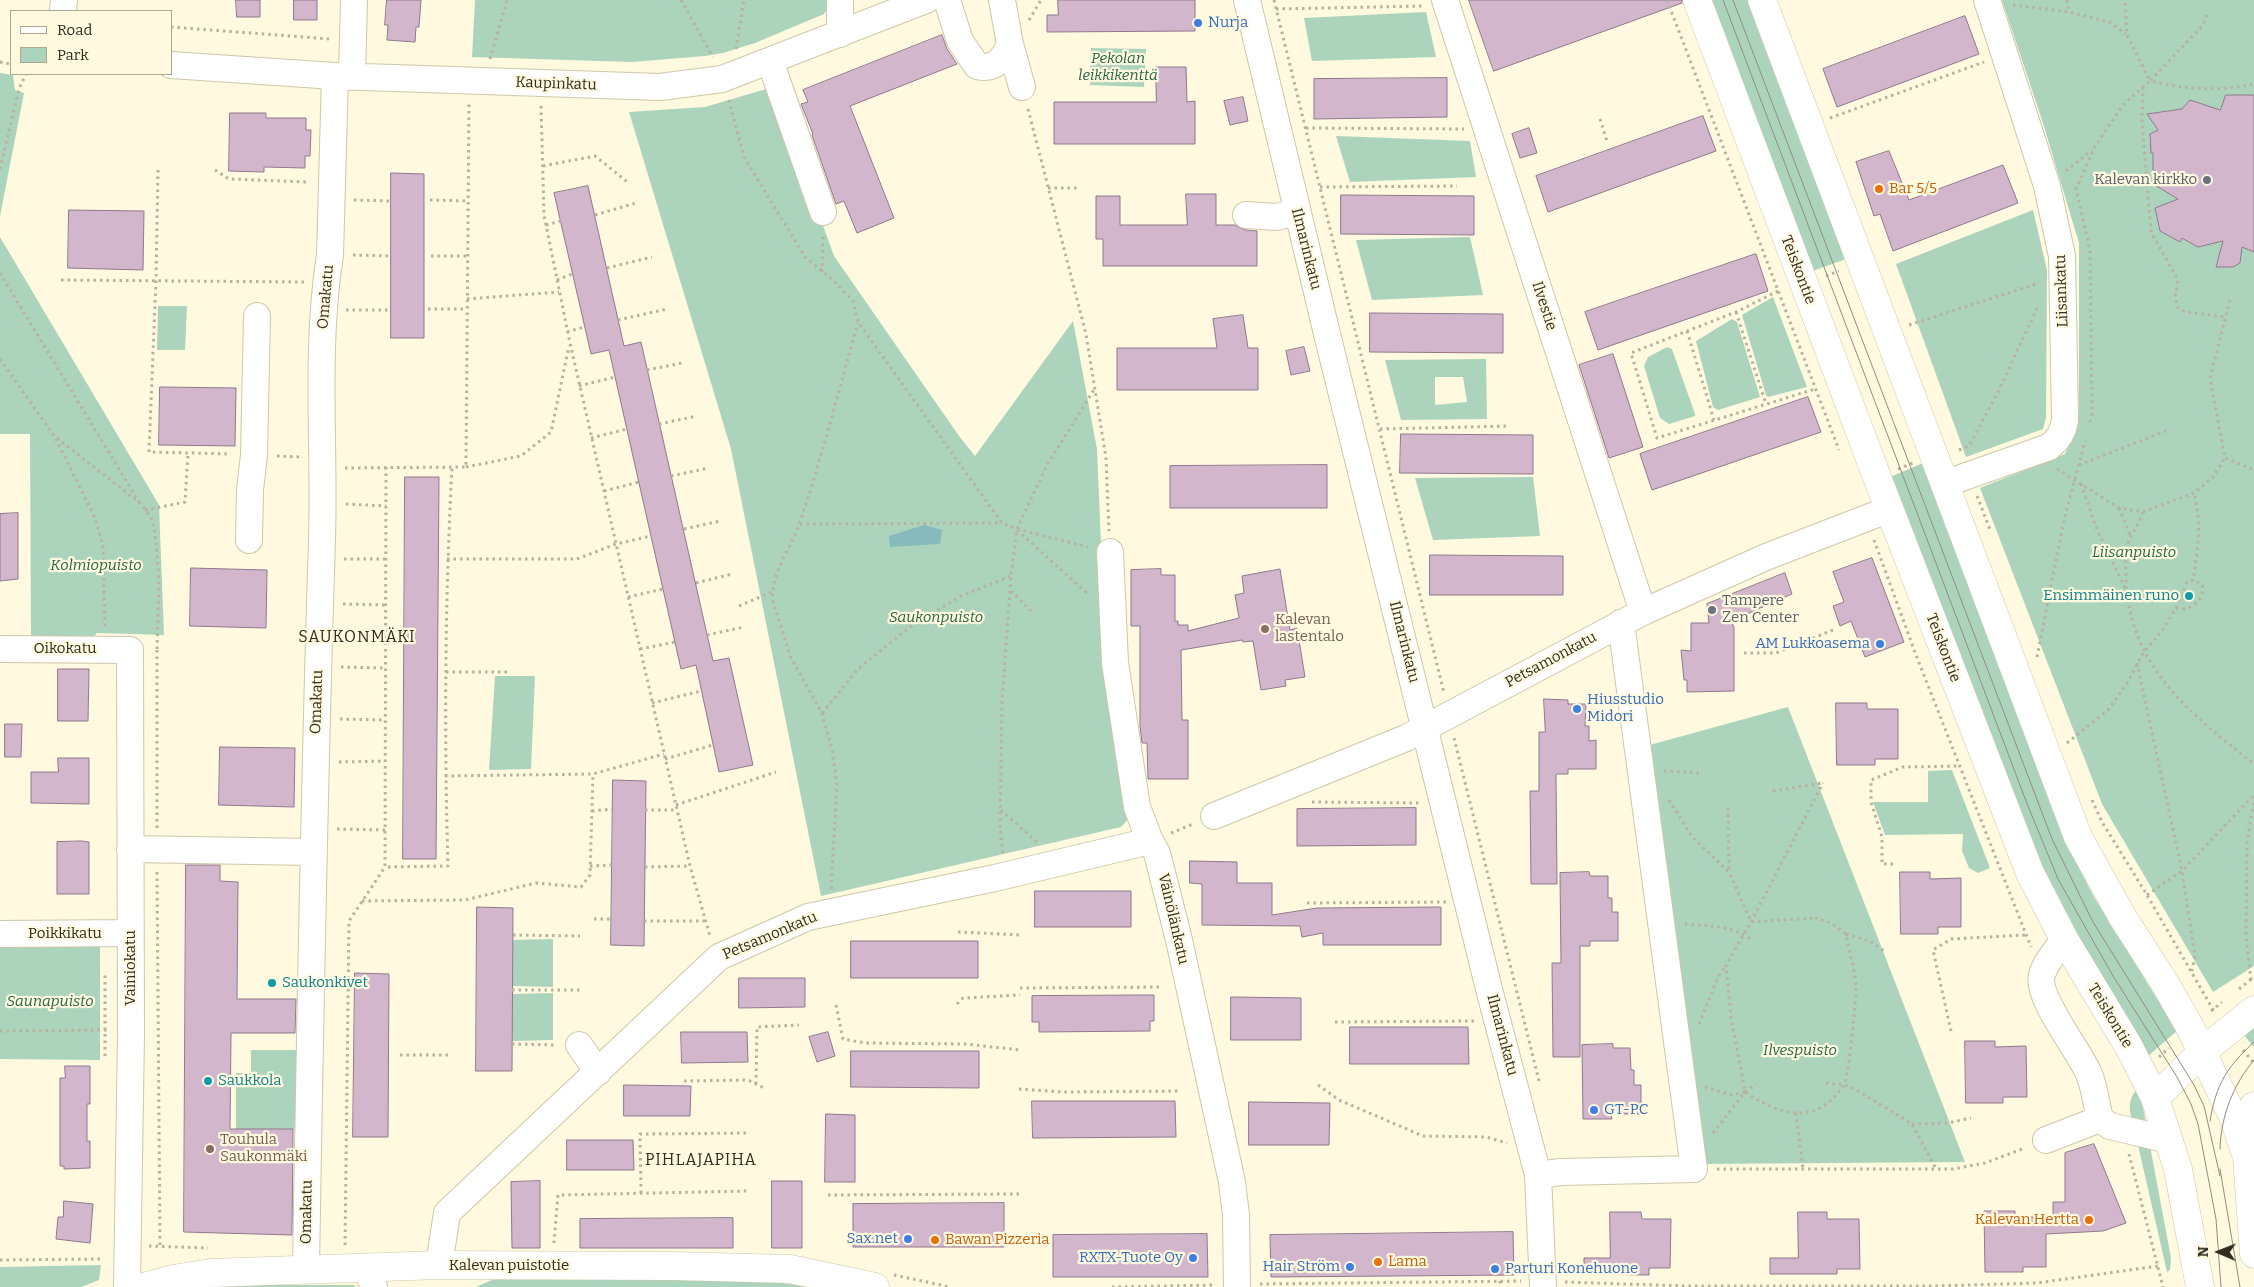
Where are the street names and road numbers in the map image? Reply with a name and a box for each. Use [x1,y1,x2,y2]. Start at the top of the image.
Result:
street label: Kaupinkatu [515,74,597,94]
street label: Ilmarinkatu [1287,206,1325,292]
street label: Teiskontie [1777,233,1819,307]
street label: Liisankatu [2052,254,2072,328]
street label: Omakatu [314,264,338,330]
street label: Ilvestie [1528,279,1560,333]
street label: Ilmarinkatu [1385,599,1423,685]
street label: Teiskontie [1922,611,1964,685]
street label: Petsamonkatu [1502,628,1600,692]
street label: Oikokatu [33,640,97,658]
street label: Omakatu [307,669,327,735]
street label: Väinölänkatu [1154,872,1192,966]
street label: Petsamonkatu [720,908,820,964]
street label: Poikkikatu [28,925,102,943]
street label: Vainiokatu [122,930,140,1006]
street label: Teiskontie [2084,980,2136,1052]
street label: Ilmarinkatu [1482,992,1522,1078]
street label: Omakatu [297,1180,317,1244]
street label: Kalevan puistotie [449,1257,569,1275]

